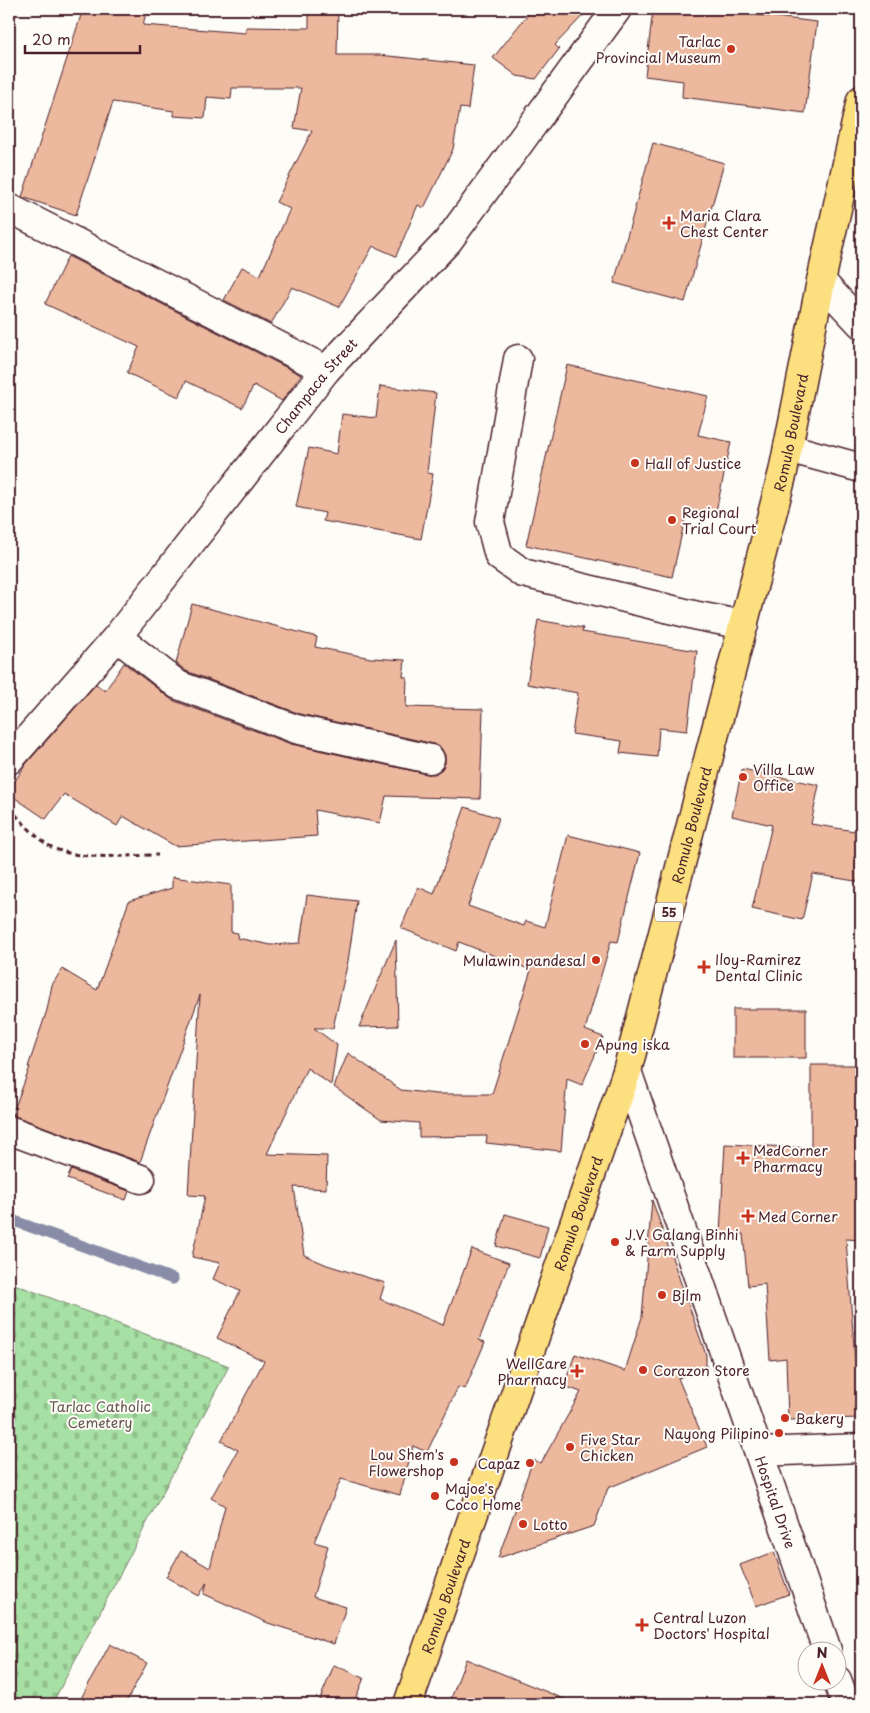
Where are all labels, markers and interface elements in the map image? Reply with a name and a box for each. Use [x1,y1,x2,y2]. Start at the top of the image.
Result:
scale bar [25,22,140,54]
text: 20 m [32,27,71,50]
place label: Tarlac Provincial Museum [596,31,721,68]
marker: Tarlac Provincial Museum [725,43,737,55]
place label: Maria Clara Chest Center [680,205,769,242]
marker: Maria Clara Chest Center [662,216,676,230]
street label: Champaca Street [269,333,362,438]
street label: Romulo Boulevard [768,371,813,494]
place label: Hall of Justice [645,453,741,474]
marker: Hall of Justice [629,457,641,469]
place label: Regional Trial Court [682,502,757,539]
marker: Regional Trial Court [666,514,678,526]
place label: Villa Law Office [753,759,815,796]
street label: Romulo Boulevard [666,764,716,886]
marker: Villa Law Office [737,771,749,783]
road number: 55 [655,902,683,922]
place label: Iloy-Ramirez Dental Clinic [715,949,803,986]
place label: Mulawin pandesal [463,950,586,971]
marker: Mulawin pandesal [590,954,602,966]
marker: Iloy-Ramirez Dental Clinic [697,960,711,974]
place label: Apung iska [595,1034,670,1055]
marker: Apung iska [579,1038,591,1050]
place label: MedCorner Pharmacy [753,1140,828,1177]
marker: MedCorner Pharmacy [737,1152,749,1164]
street label: Romulo Boulevard [548,1153,607,1274]
place label: Med Corner [758,1206,838,1227]
marker: Med Corner [742,1210,754,1222]
place label: J.V. Galang Binhi & Farm Supply [625,1224,739,1261]
marker: J.V. Galang Binhi & Farm Supply [609,1236,621,1248]
place label: Bjlm [672,1285,701,1306]
marker: Bjlm [656,1289,668,1301]
place label: WellCare Pharmacy [497,1353,567,1390]
place label: Corazon Store [653,1360,750,1381]
marker: Corazon Store [637,1364,649,1376]
marker: WellCare Pharmacy [571,1365,583,1377]
park label: Tarlac Catholic Cemetery [49,1396,151,1433]
place label: Bakery [795,1408,844,1429]
marker: Bakery [779,1412,791,1424]
place label: Nayong Pilipino [664,1423,769,1444]
marker: Nayong Pilipino [773,1427,785,1439]
place label: Five Star Chicken [580,1429,641,1466]
marker: Five Star Chicken [564,1441,576,1453]
place label: Lou Shem's Flowershop [369,1444,444,1481]
place label: Capaz [477,1453,520,1474]
street label: Hospital Drive [750,1453,802,1551]
marker: Lou Shem's Flowershop [448,1456,460,1468]
marker: Capaz [524,1457,536,1469]
place label: Majoe's Coco Home [445,1478,521,1515]
marker: Majoe's Coco Home [429,1490,441,1502]
place label: Lotto [533,1514,568,1535]
marker: Lotto [517,1518,529,1530]
street label: Romulo Boulevard [416,1536,475,1656]
place label: Central Luzon Doctors' Hospital [653,1607,770,1644]
marker: Central Luzon Doctors' Hospital [635,1618,649,1632]
north arrow [798,1640,848,1690]
text: N [816,1642,828,1663]

